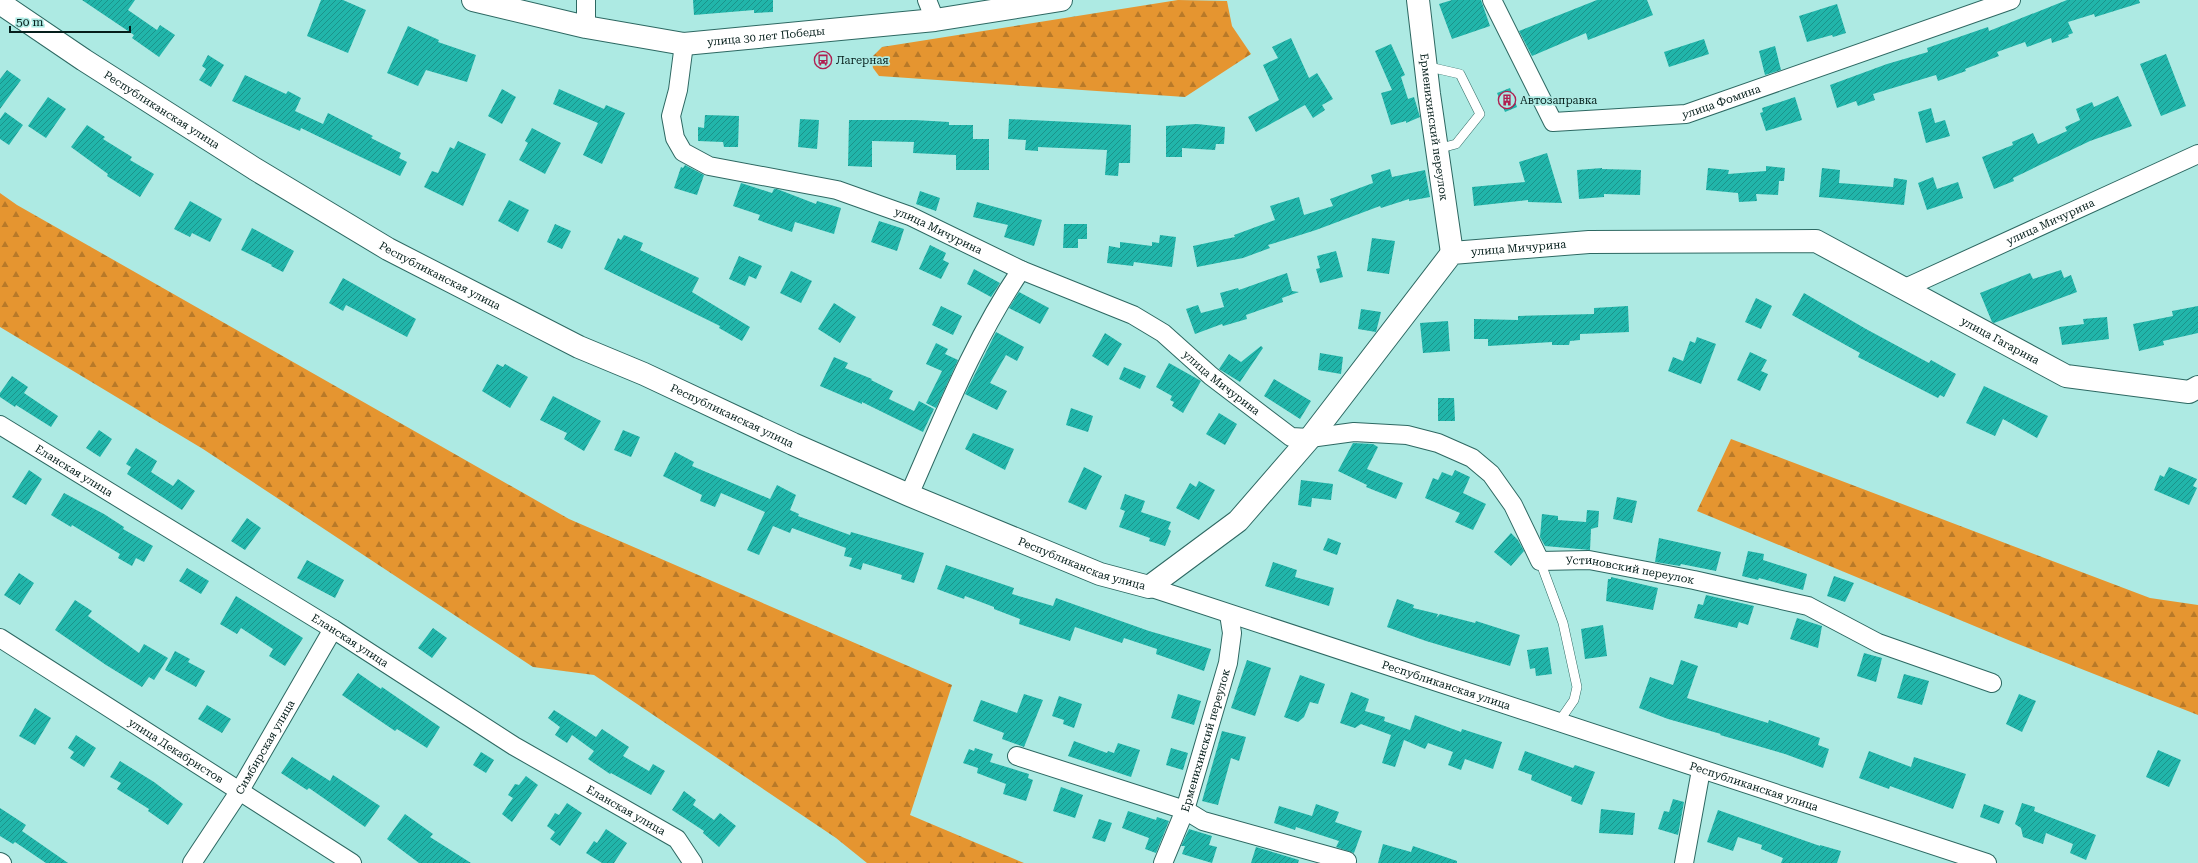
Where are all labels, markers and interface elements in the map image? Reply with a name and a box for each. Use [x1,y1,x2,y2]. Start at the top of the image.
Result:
scale bar [10,8,130,34]
text: 50 m [16,15,43,29]
street label: улица 30 лет Победы [707,25,825,49]
bus stop icon: Лагерная [813,50,833,70]
street label: Ерменихинский переулок [1417,53,1450,202]
place label: Лагерная [836,54,889,67]
street label: Республиканская улица [101,68,222,152]
street label: улица Фомина [1682,82,1762,121]
building icon: Автозаправка [1497,90,1517,110]
place label: Автозаправка [1520,94,1597,107]
street label: улица Мичурина [2004,196,2097,248]
street label: улица Мичурина [893,205,984,257]
street label: улица Мичурина [1471,238,1567,258]
street label: Республиканская улица [377,239,503,313]
street label: улица Гагарина [1959,314,2041,367]
street label: улица Мичурина [1180,348,1262,418]
street label: Республиканская улица [668,381,796,450]
street label: Еланская улица [33,442,115,500]
street label: Республиканская улица [1016,535,1147,593]
street label: Устиновский переулок [1566,554,1696,587]
street label: Еланская улица [309,611,391,670]
street label: Республиканская улица [1380,658,1512,713]
street label: Ерменихинский переулок [1179,667,1233,814]
street label: Симбирская улица [233,698,298,797]
street label: улица Декабристов [126,716,226,786]
street label: Республиканская улица [1688,759,1820,814]
street label: Еланская улица [584,783,668,838]

